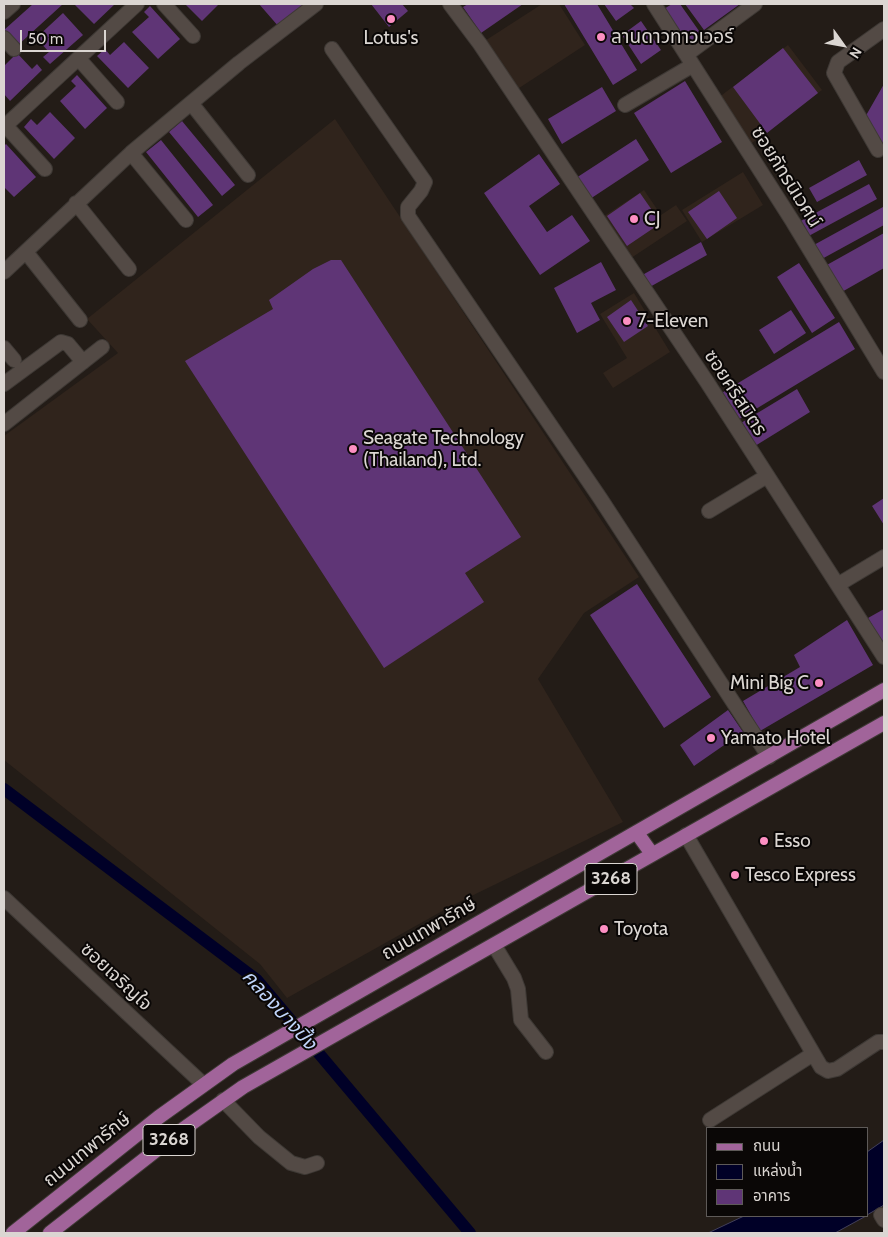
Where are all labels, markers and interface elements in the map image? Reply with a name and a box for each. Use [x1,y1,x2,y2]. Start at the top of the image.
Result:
marker: Lotus's [385,13,397,25]
scale bar [22,20,109,52]
north arrow [818,20,868,70]
place label: ลานดาวทาวเวอร์ [611,26,734,48]
place label: Lotus's [364,27,418,49]
text: 50 m [28,30,63,48]
marker: ลานดาวทาวเวอร์ [595,31,607,43]
text: N [845,44,866,62]
street label: ซอยภัทรนิเวศน์ [746,122,826,232]
place label: CJ [644,208,661,230]
marker: CJ [628,213,640,225]
place label: 7-Eleven [637,310,708,332]
marker: 7-Eleven [621,315,633,327]
street label: ซอยศรีสมิตร [699,346,771,440]
place label: Seagate Technology (Thailand), Ltd. [363,427,524,471]
marker: Seagate Technology (Thailand), Ltd. [347,443,359,455]
place label: Mini Big C [730,672,809,694]
marker: Mini Big C [813,677,825,689]
place label: Yamato Hotel [721,727,830,749]
marker: Yamato Hotel [705,732,717,744]
place label: Esso [774,830,811,852]
marker: Esso [758,835,770,847]
road number: 3268 [585,864,637,894]
place label: Tesco Express [745,864,856,886]
marker: Tesco Express [729,869,741,881]
street label: ถนนเทพารักษ์ [378,893,480,965]
place label: Toyota [614,918,668,940]
marker: Toyota [598,923,610,935]
street label: ซอยเจริญใจ [75,938,157,1016]
water label: คลองบางปิ้ง [237,965,321,1055]
street label: ถนนเทพารักษ์ [39,1108,135,1192]
road number: 3268 [143,1124,195,1156]
legend [706,1127,868,1217]
text: ถนน [753,1137,780,1155]
text: แหล่งน้ำ [753,1162,802,1180]
text: อาคาร [753,1187,790,1205]

